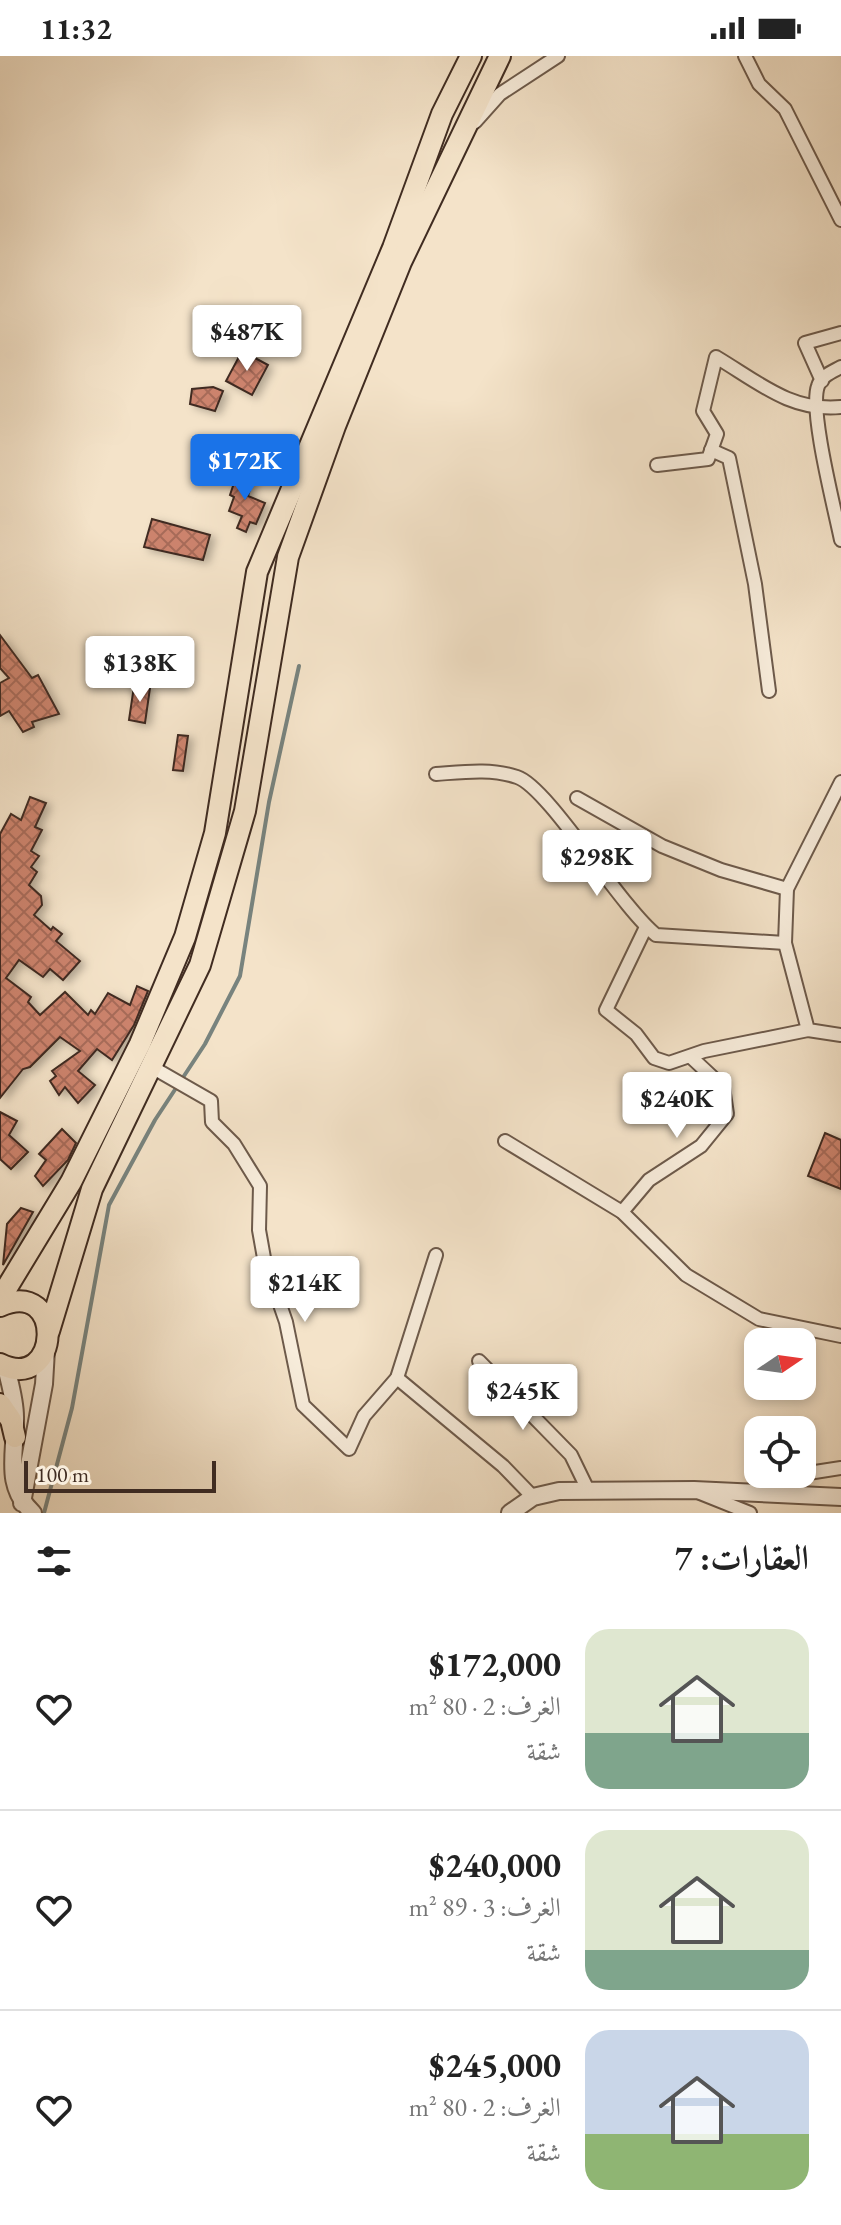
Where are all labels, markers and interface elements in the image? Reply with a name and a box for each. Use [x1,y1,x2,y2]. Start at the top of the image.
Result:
text: 11:32 [40,9,112,48]
pin: $487K [191,305,303,373]
text: $487K [210,314,284,348]
pin: $172K [189,434,301,502]
text: $172K [208,443,282,477]
pin: $138K [84,636,196,704]
text: $138K [103,645,177,679]
pin: $298K [541,830,653,898]
text: $298K [560,839,634,873]
pin: $240K [621,1072,733,1140]
text: $240K [640,1081,714,1115]
pin: $214K [249,1256,361,1324]
text: $214K [268,1265,342,1299]
north arrow [744,1328,816,1400]
map controls [744,1328,816,1488]
pin: $245K [467,1364,579,1432]
text: $245K [486,1373,560,1407]
button: locate [744,1416,816,1488]
scale bar [24,1457,216,1493]
text: 100 m [36,1460,89,1489]
text: العقارات: 7 [675,1535,809,1579]
icon: filters [32,1539,76,1583]
text: $172,000 [429,1642,561,1686]
icon: home [649,1661,745,1757]
icon: heart [32,1687,76,1731]
text: الغرف: 2 · 80 m² [409,1689,561,1723]
text: شقة [527,1734,561,1768]
text: $240,000 [429,1843,561,1887]
icon: home [649,1862,745,1958]
icon: heart [32,1888,76,1932]
text: الغرف: 3 · 89 m² [409,1890,561,1924]
text: شقة [527,1935,561,1969]
text: $245,000 [429,2043,561,2087]
icon: home [649,2062,745,2158]
icon: heart [32,2088,76,2132]
text: الغرف: 2 · 80 m² [409,2090,561,2124]
text: شقة [527,2135,561,2169]

